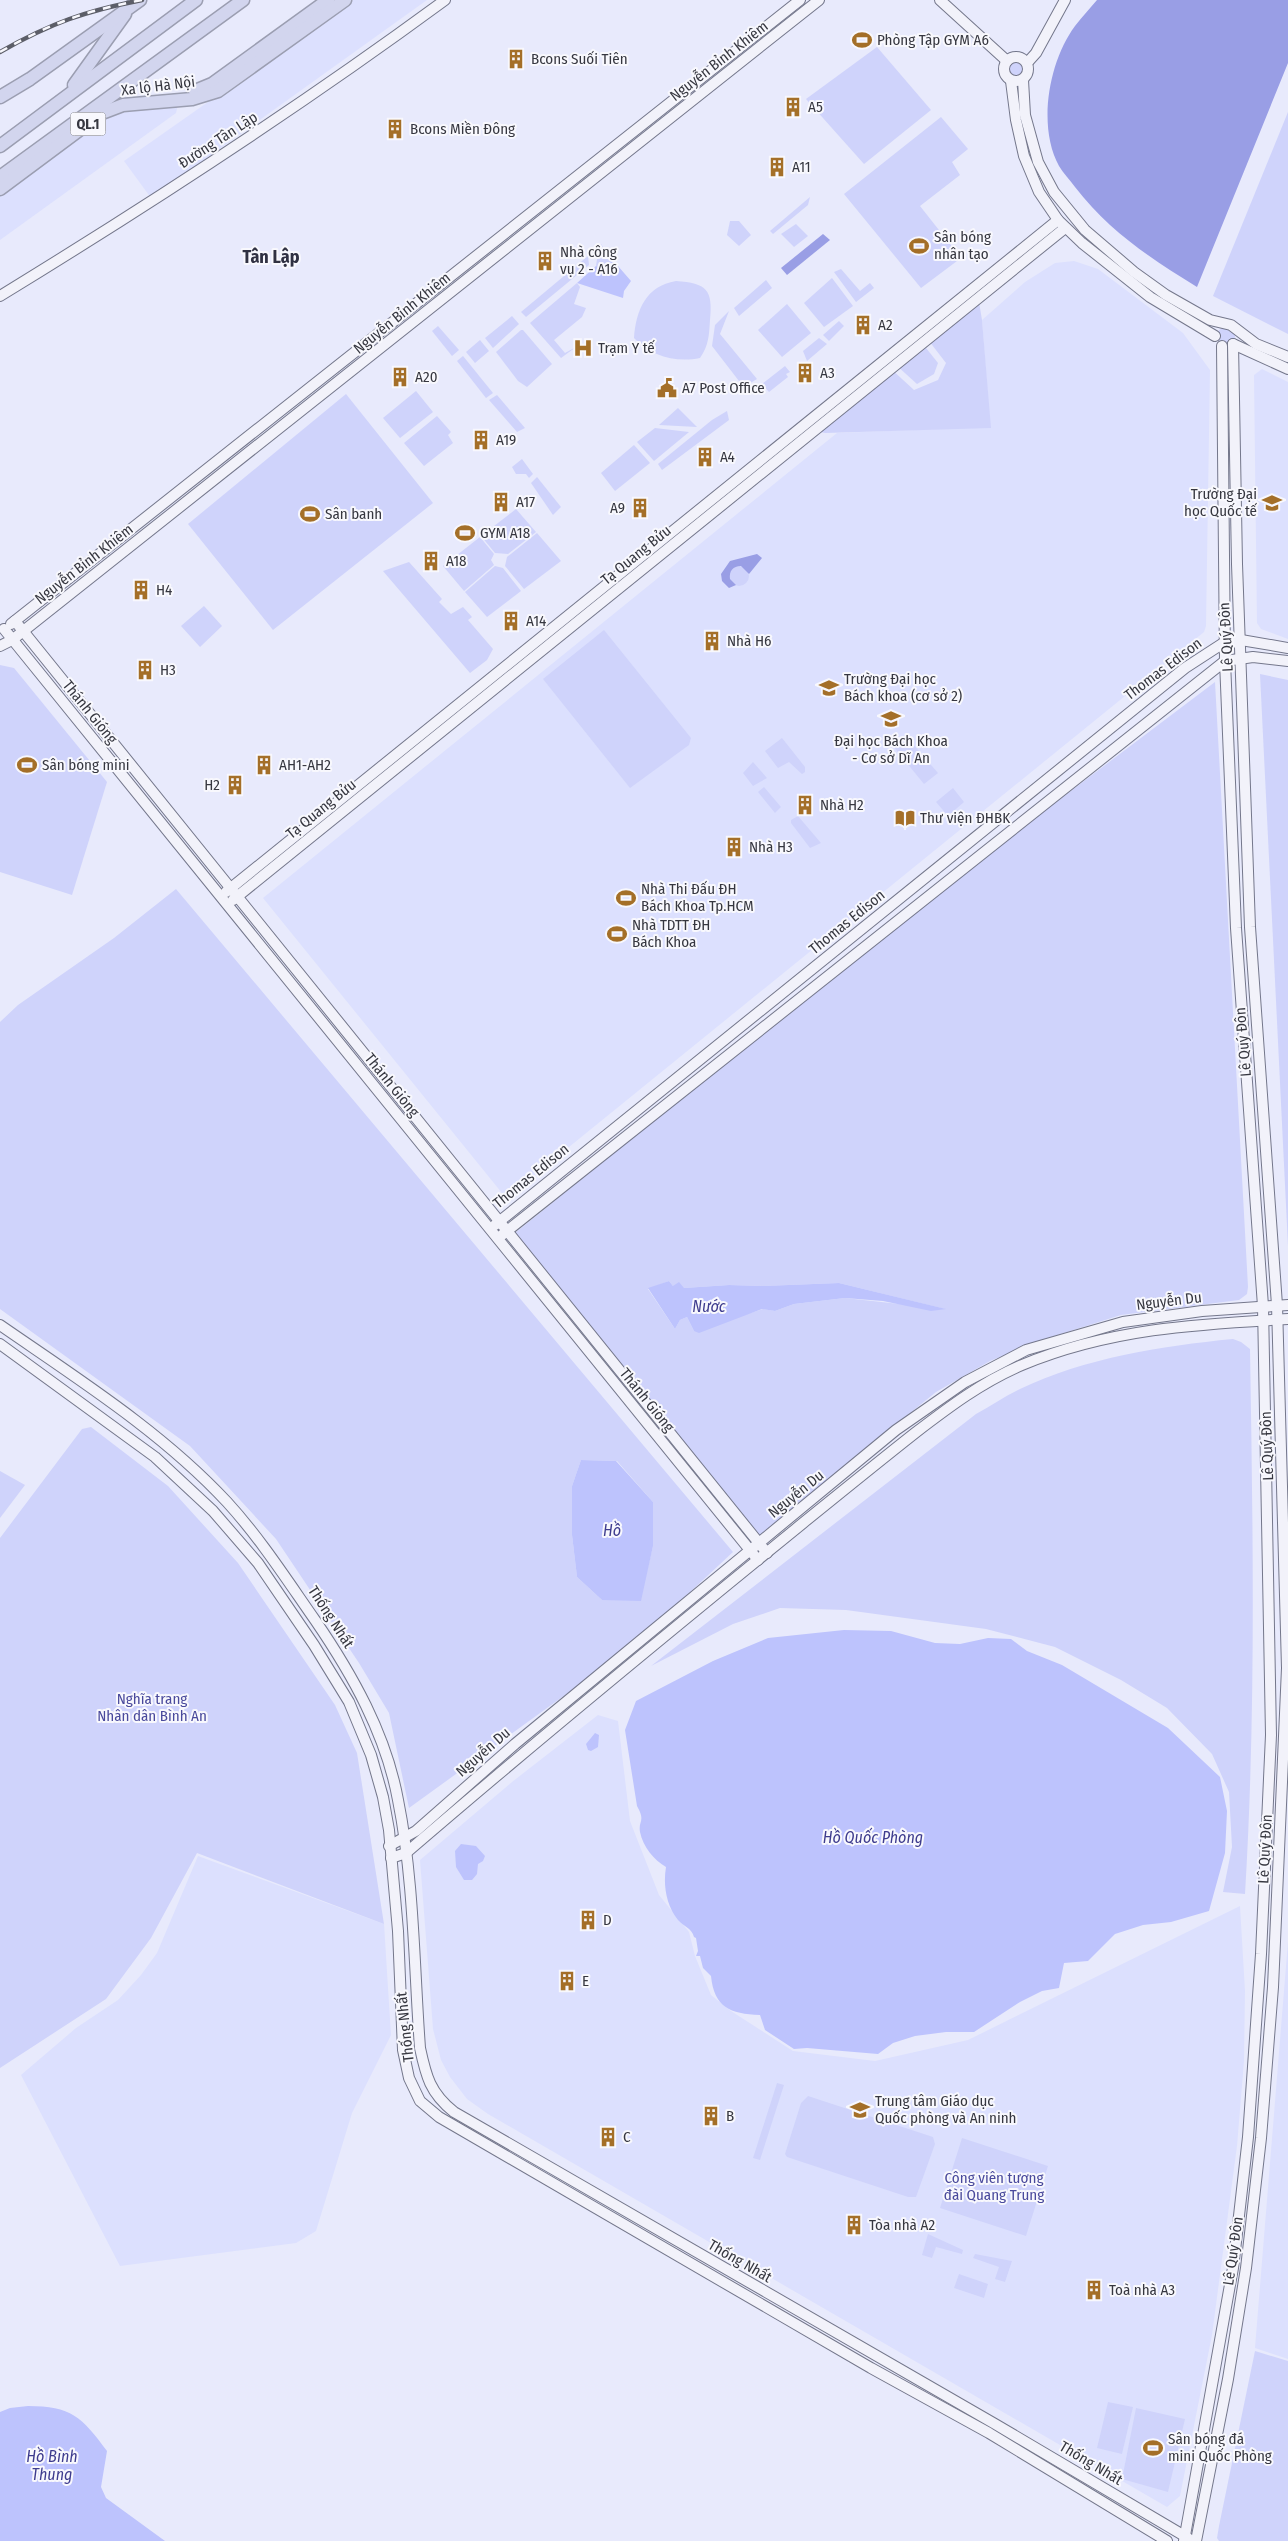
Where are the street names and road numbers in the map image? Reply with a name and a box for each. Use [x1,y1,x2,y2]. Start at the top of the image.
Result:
street label: Nguyễn Bỉnh Khiêm [666,17,772,105]
street label: Xa lộ Hà Nội [120,73,196,99]
street label: Đường Tân Lập [175,108,261,172]
road number: QL.1 [70,112,106,136]
street label: Nguyễn Bỉnh Khiêm [350,268,454,358]
street label: Nguyễn Bỉnh Khiêm [31,520,137,608]
street label: Tạ Quang Bửu [598,521,674,589]
street label: Lê Quý Đôn [1215,602,1237,672]
street label: Thomas Edison [1121,634,1205,704]
street label: Thánh Gióng [59,677,121,747]
street label: Tạ Quang Bửu [283,775,359,843]
street label: Thomas Edison [806,886,888,958]
street label: Lê Quý Đôn [1231,1007,1255,1077]
street label: Thánh Gióng [361,1050,423,1120]
street label: Thomas Edison [490,1140,572,1212]
street label: Nguyễn Du [1135,1288,1203,1314]
street label: Thánh Gióng [616,1365,678,1435]
street label: Lê Quý Đôn [1257,1411,1277,1481]
street label: Nguyễn Du [765,1466,827,1522]
street label: Thống Nhất [304,1583,358,1652]
street label: Nguyễn Du [452,1724,514,1780]
street label: Lê Quý Đôn [1254,1814,1276,1884]
street label: Thống Nhất [392,1991,418,2063]
street label: Lê Quý Đôn [1219,2215,1247,2287]
street label: Thống Nhất [705,2236,775,2286]
street label: Thống Nhất [1056,2437,1126,2489]

